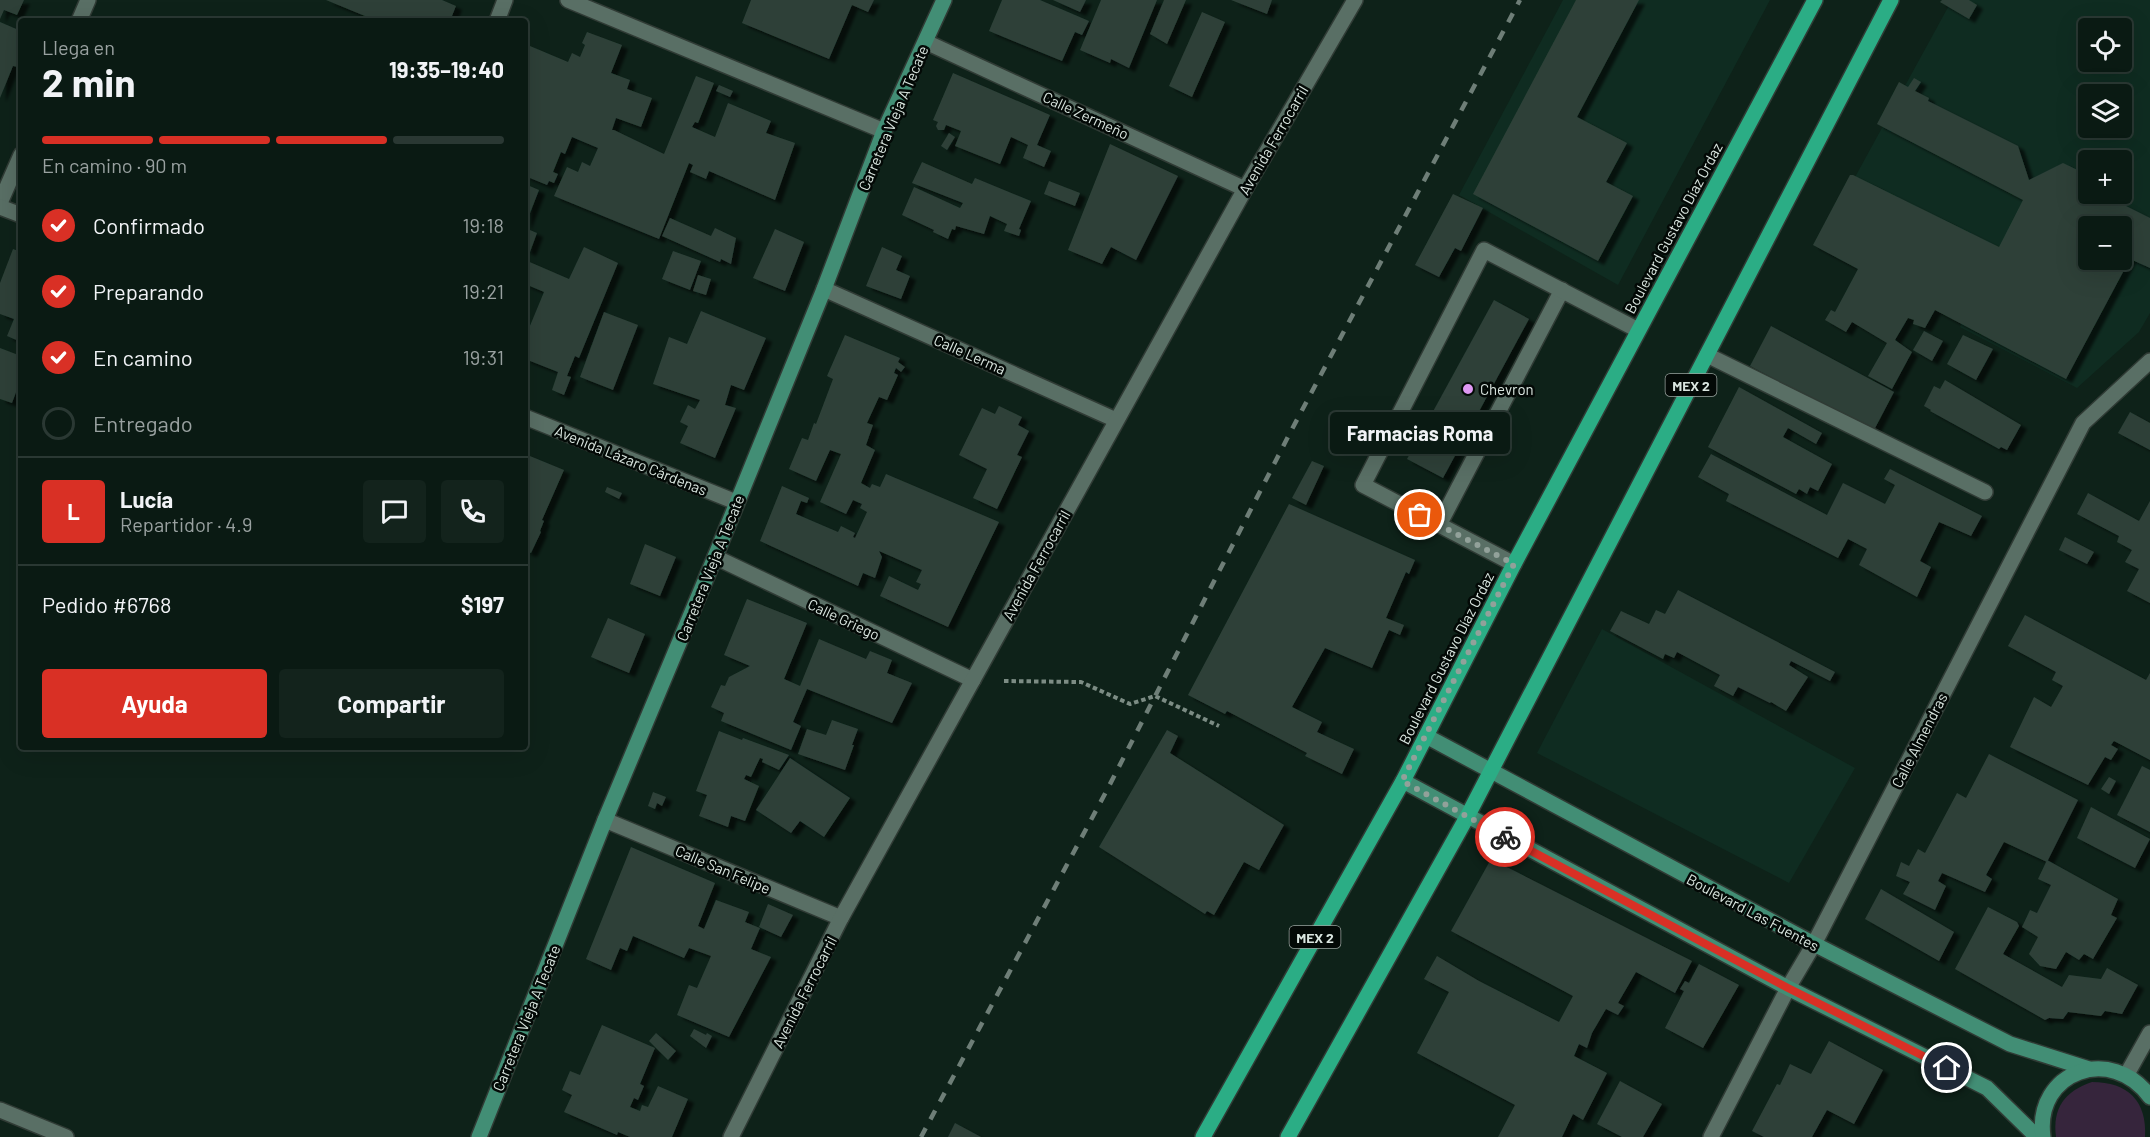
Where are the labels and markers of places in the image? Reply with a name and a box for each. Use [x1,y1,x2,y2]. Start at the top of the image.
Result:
place label: Chevron [1480,380,1534,398]
marker: Chevron [1461,382,1475,396]
callout: Farmacias Roma [1330,413,1510,455]
pin [1394,489,1445,540]
pin [1921,1042,1972,1093]

